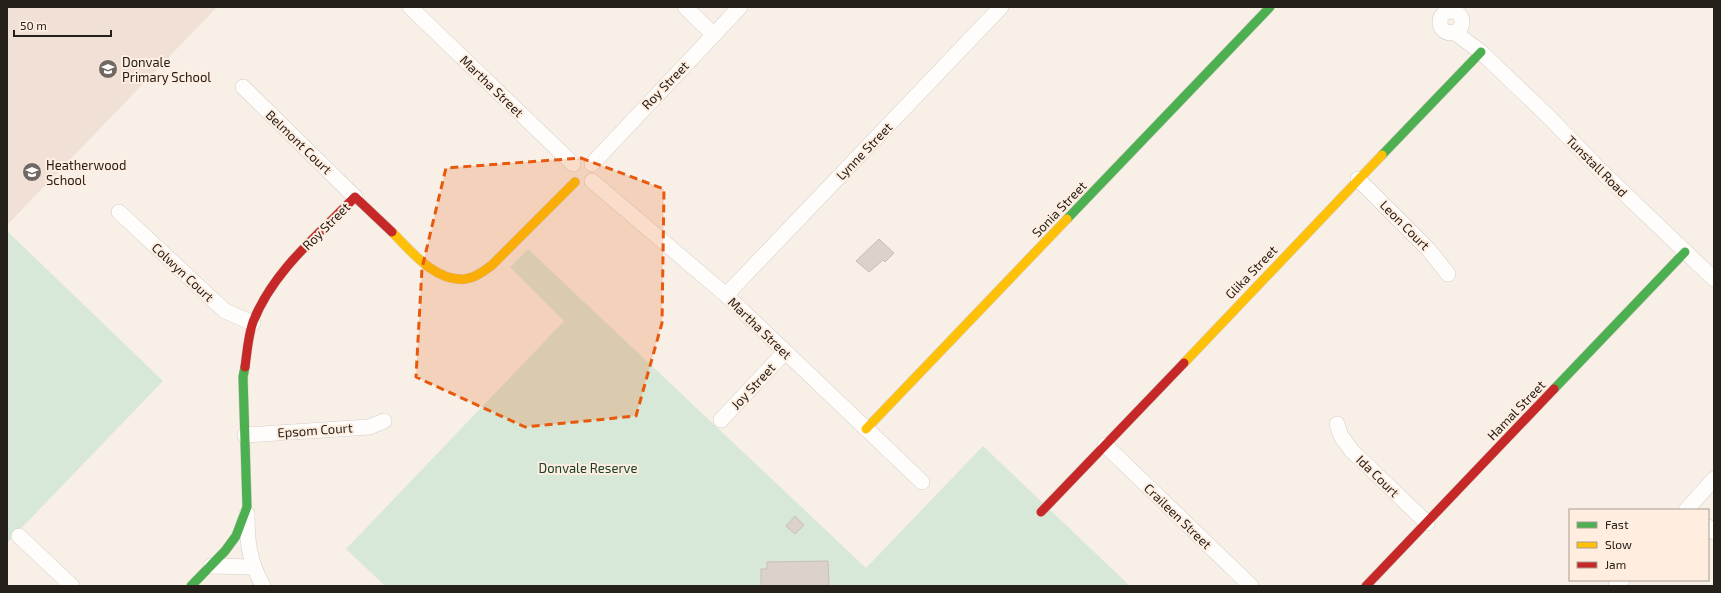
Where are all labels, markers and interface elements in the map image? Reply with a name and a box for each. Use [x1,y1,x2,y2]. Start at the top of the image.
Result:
scale bar [14,12,111,38]
text: 50 m [20,18,47,32]
street label: Martha Street [457,52,527,120]
place label: Donvale Primary School [122,54,211,85]
school or university icon: Donvale Primary School [97,58,119,80]
street label: Roy Street [638,58,692,112]
street label: Belmont Court [263,107,335,177]
street label: Lynne Street [833,119,895,183]
street label: Tunstall Road [1563,132,1631,200]
place label: Heatherwood School [46,157,126,188]
school or university icon: Heatherwood School [21,161,43,183]
street label: Sonia Street [1028,178,1090,240]
street label: Leon Court [1377,197,1433,253]
street label: Roy Street [299,199,353,253]
street label: Colwyn Court [149,239,217,305]
street label: Glika Street [1222,242,1280,302]
street label: Martha Street [725,294,795,362]
street label: Joy Street [728,360,778,412]
street label: Hamal Street [1484,377,1548,443]
street label: Epsom Court [277,419,353,441]
street label: Ida Court [1353,452,1403,500]
park label: Donvale Reserve [539,460,637,476]
street label: Craileen Street [1141,480,1215,552]
legend [1569,509,1709,581]
text: Fast [1605,517,1629,531]
text: Slow [1605,537,1632,551]
text: Jam [1605,557,1626,571]

